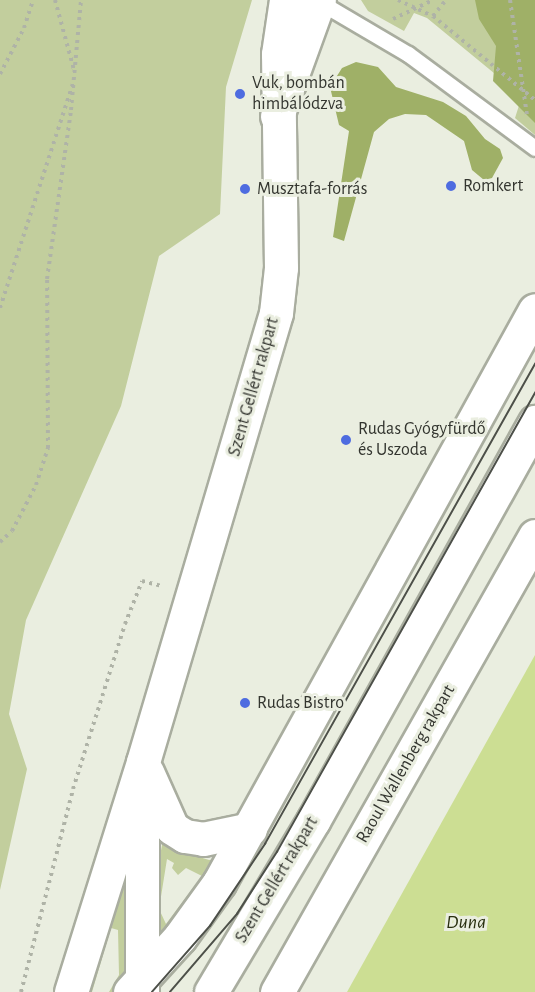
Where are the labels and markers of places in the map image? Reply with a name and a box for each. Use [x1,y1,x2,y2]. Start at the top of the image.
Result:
place label: Vuk, bombán himbálódzva [252,73,345,116]
marker: Vuk, bombán himbálódzva [233,87,247,101]
place label: Romkert [463,175,523,197]
place label: Musztafa-forrás [257,178,367,200]
marker: Romkert [444,179,458,193]
marker: Musztafa-forrás [238,182,252,196]
place label: Rudas Gyógyfürdő és Uszoda [358,419,486,462]
marker: Rudas Gyógyfürdő és Uszoda [339,433,353,447]
place label: Rudas Bistro [257,692,344,714]
marker: Rudas Bistro [238,696,252,710]

